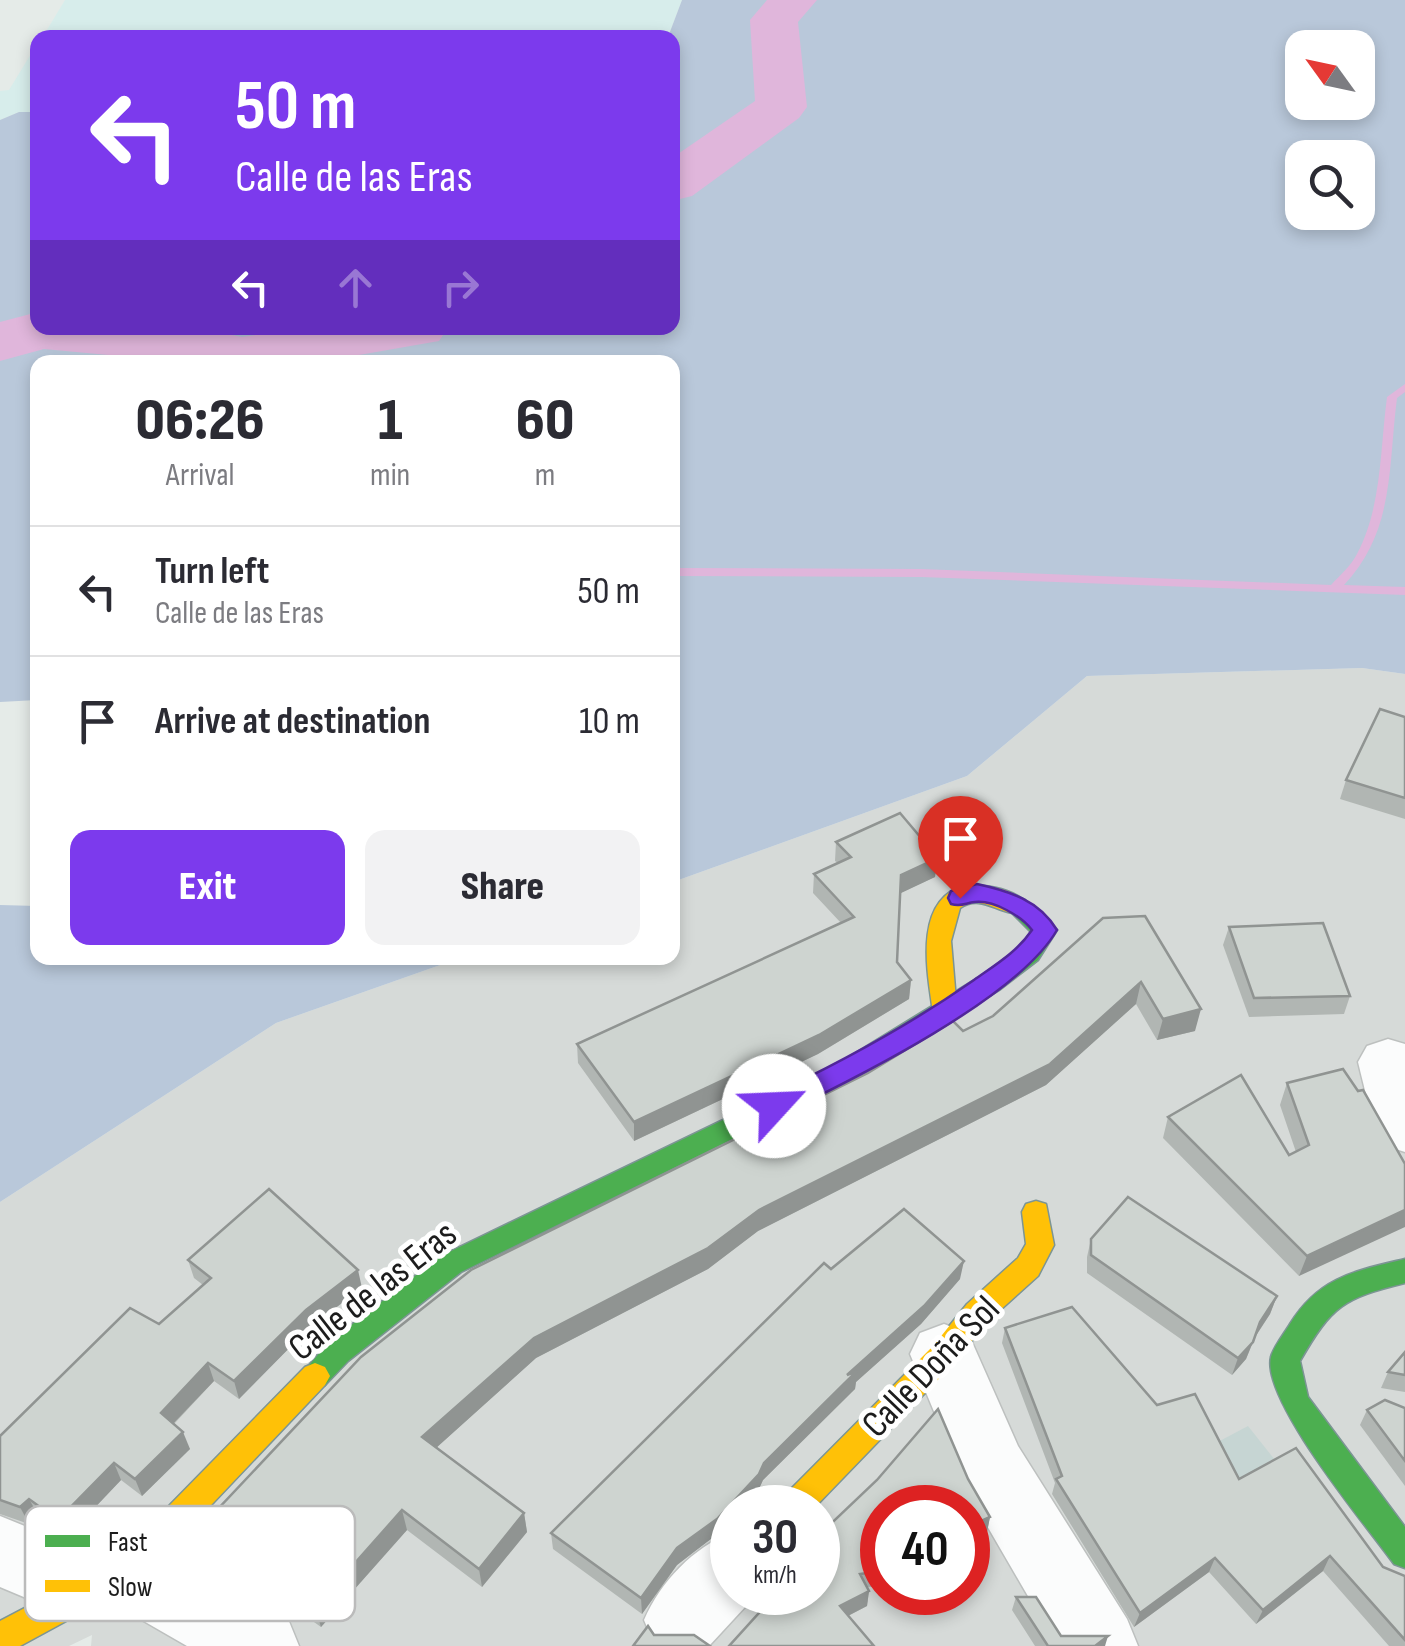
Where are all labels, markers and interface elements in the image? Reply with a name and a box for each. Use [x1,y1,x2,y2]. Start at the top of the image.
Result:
north arrow [1285,30,1375,120]
map controls [1285,30,1375,230]
text: 50 m [235,65,356,149]
icon: left [70,70,200,200]
button: search [1285,140,1375,230]
text: Calle de las Eras [235,150,473,205]
icon: left [223,260,278,315]
icon: ahead [328,260,383,315]
icon: right [433,260,488,315]
text: 06:26 [136,385,265,457]
text: 1 [378,385,403,457]
text: 60 [516,385,574,457]
text: Arrival [166,456,234,495]
text: min [370,456,410,495]
text: m [535,456,555,495]
text: Turn left [155,549,269,594]
icon: left [70,564,125,619]
text: 50 m [577,569,640,614]
text: Calle de las Eras [155,594,324,633]
icon: arrive [70,694,125,749]
text: Arrive at destination [155,699,430,744]
text: 10 m [579,699,640,744]
pin [918,796,1003,899]
icon: arrive [933,811,988,866]
button: Exit [70,830,345,945]
button: Share [365,830,640,945]
position arrow [722,1054,826,1158]
street label: Calle de las Eras [280,1212,466,1371]
street label: Calle Doña Sol [853,1287,1009,1447]
speed limit sign: 40 [860,1485,990,1615]
legend [25,1506,355,1621]
text: 30 [752,1508,798,1568]
text: Fast [108,1526,147,1559]
text: km/h [753,1560,797,1591]
text: Slow [108,1571,153,1604]

